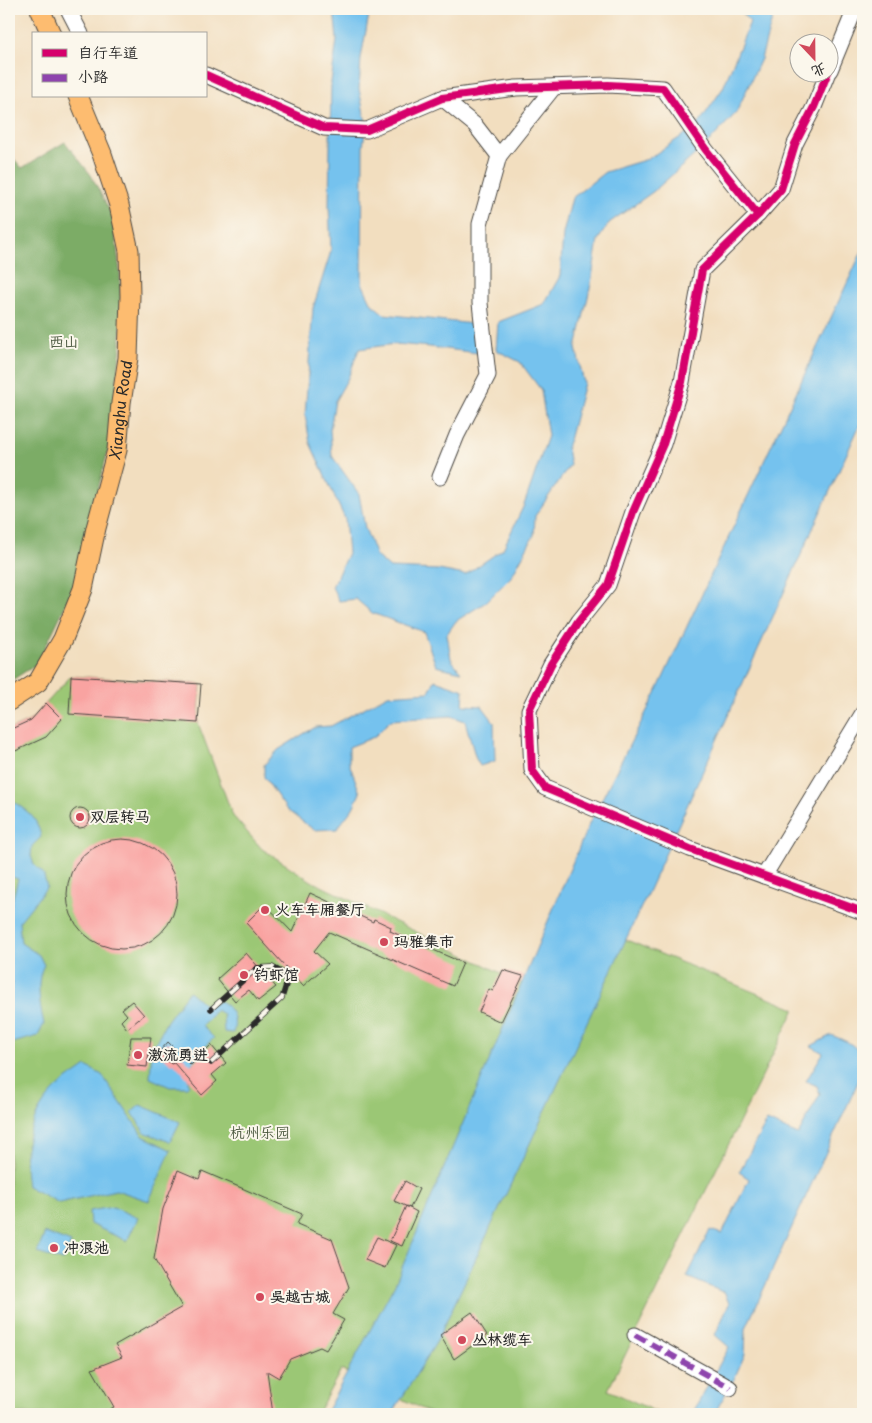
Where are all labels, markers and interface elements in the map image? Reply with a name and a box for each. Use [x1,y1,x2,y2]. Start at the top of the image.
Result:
legend [32,32,208,98]
north arrow [790,32,840,82]
text: 自行车道 [78,40,138,63]
text: 北 [809,58,829,83]
text: 小路 [78,64,108,87]
park label: 西山 [49,329,79,352]
street label: Xianghu Road [102,358,138,461]
place label: 双层转马 [90,804,150,827]
marker: 双层转马 [74,811,86,823]
place label: 火车车厢餐厅 [275,897,365,920]
marker: 火车车厢餐厅 [259,904,271,916]
place label: 玛雅集市 [394,929,454,952]
marker: 玛雅集市 [378,936,390,948]
place label: 钓虾馆 [254,962,299,985]
marker: 钓虾馆 [238,969,250,981]
place label: 激流勇进 [148,1042,208,1065]
marker: 激流勇进 [132,1049,144,1061]
park label: 杭州乐园 [230,1120,290,1143]
place label: 冲浪池 [64,1235,109,1258]
marker: 冲浪池 [48,1242,60,1254]
place label: 吴越古城 [270,1284,330,1307]
marker: 吴越古城 [254,1291,266,1303]
place label: 丛林缆车 [472,1327,532,1350]
marker: 丛林缆车 [456,1334,468,1346]

